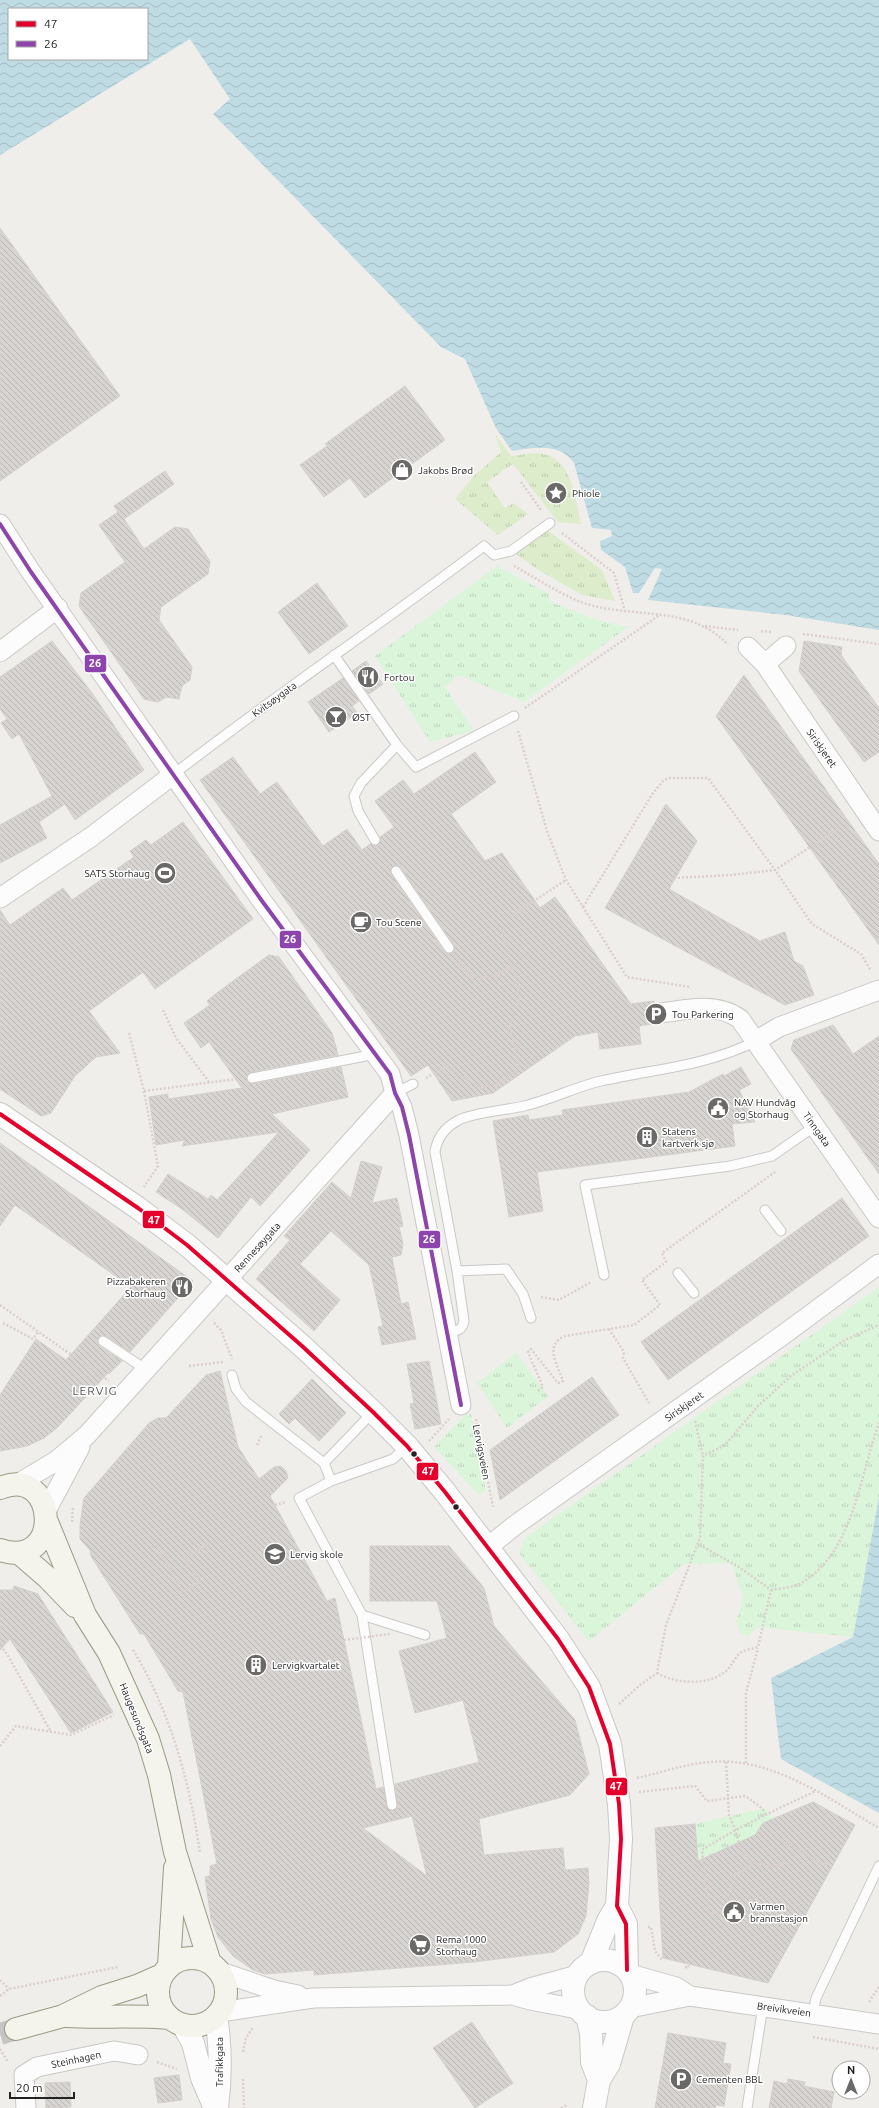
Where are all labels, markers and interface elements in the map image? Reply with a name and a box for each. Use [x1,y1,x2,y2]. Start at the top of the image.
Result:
legend [8,8,148,60]
text: 47 [44,17,58,30]
text: 26 [44,37,58,50]
shop icon: Jakobs Brød [389,457,415,483]
place label: Jakobs Brød [418,465,473,476]
place icon: Phiole [543,480,569,506]
place label: Phiole [572,488,600,499]
line badge: 26 [84,654,107,673]
text: 26 [89,657,101,669]
restaurant icon: Fortou [355,664,381,690]
place label: Fortou [384,672,414,683]
street label: Kvitsøygata [250,680,299,719]
bar icon: ØST [323,704,349,730]
place label: ØST [352,712,371,723]
street label: Siriskjeret [804,727,839,770]
sports icon: SATS Storhaug [152,860,178,886]
place label: SATS Storhaug [85,868,150,879]
cafe icon: Tou Scene [348,909,374,935]
place label: Tou Scene [376,917,422,928]
line badge: 26 [279,930,302,949]
text: 26 [284,933,296,945]
parking icon: Tou Parkering [643,1001,669,1027]
place label: Tou Parkering [672,1009,734,1020]
public building icon: NAV Hundvåg og Storhaug [705,1095,731,1121]
place label: NAV Hundvåg og Storhaug [734,1097,796,1120]
street label: Tinngata [801,1110,832,1149]
building icon: Statens kartverk sjø [634,1124,660,1150]
place label: Statens kartverk sjø [662,1126,714,1149]
line badge: 47 [142,1210,165,1229]
text: 47 [148,1214,160,1226]
street label: Rennesøygata [232,1220,283,1275]
line badge: 26 [418,1230,441,1249]
text: 26 [423,1233,435,1245]
restaurant icon: Pizzabakeren Storhaug [169,1274,195,1300]
place label: Pizzabakeren Storhaug [107,1276,166,1299]
district label: LERVIG [73,1384,117,1397]
street label: Siriskjeret [663,1389,706,1424]
street label: Lervigsveien [471,1424,492,1481]
unlabelled marker [409,1449,419,1459]
line badge: 47 [416,1462,439,1481]
text: 47 [422,1465,434,1477]
unlabelled marker [451,1502,461,1512]
school or university icon: Lervig skole [262,1541,288,1567]
place label: Lervig skole [290,1549,343,1560]
building icon: Lervigkvartalet [243,1652,269,1678]
place label: Lervigkvartalet [272,1660,340,1671]
street label: Haugesundsgata [117,1681,156,1755]
line badge: 47 [605,1777,628,1796]
text: 47 [610,1780,622,1792]
public building icon: Varmen brannstasjon [721,1899,747,1925]
place label: Varmen brannstasjon [750,1901,808,1924]
supermarket icon: Rema 1000 Storhaug [407,1932,433,1958]
place label: Rema 1000 Storhaug [436,1934,487,1957]
street label: Breivikveien [756,2000,812,2019]
street label: Trafikkgata [214,2037,225,2087]
street label: Steinhagen [50,2049,102,2070]
north arrow [831,2060,871,2100]
text: N [847,2064,855,2076]
parking icon: Cementen BBL [668,2066,694,2092]
scale bar [10,2074,74,2100]
place label: Cementen BBL [696,2074,763,2085]
text: 20 m [16,2081,43,2094]

